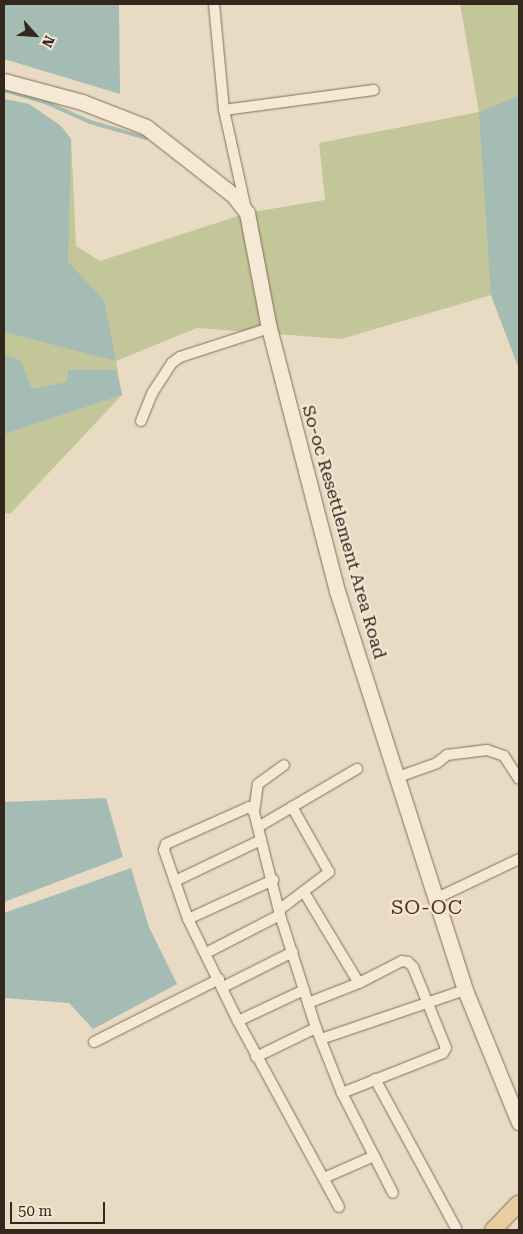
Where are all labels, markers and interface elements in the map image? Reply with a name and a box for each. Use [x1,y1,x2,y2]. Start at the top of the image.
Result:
north arrow [10,10,60,60]
text: N [39,33,58,50]
street label: So-oc Resettlement Area Road [297,403,391,661]
district label: SO-OC [390,895,464,919]
scale bar [12,1192,108,1224]
text: 50 m [18,1202,52,1220]

